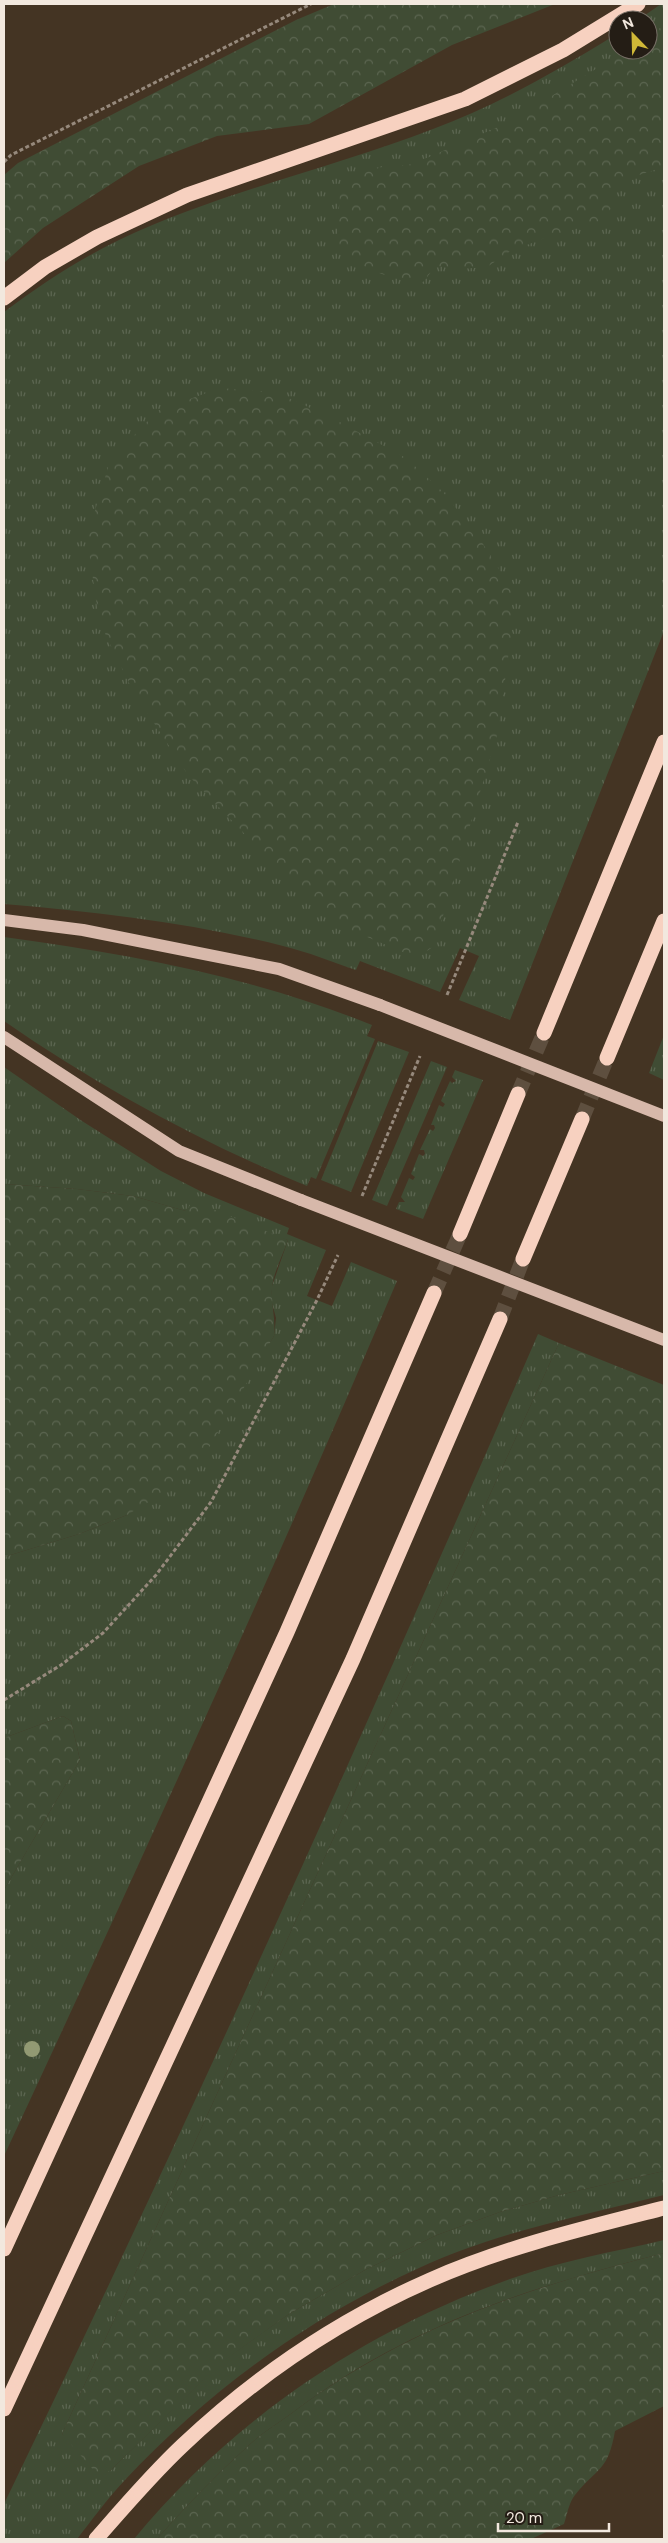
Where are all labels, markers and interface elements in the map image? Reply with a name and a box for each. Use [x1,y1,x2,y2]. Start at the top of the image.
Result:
north arrow [608,10,658,60]
text: N [620,13,636,33]
scale bar [498,2500,609,2532]
text: 20 m [506,2508,542,2528]

